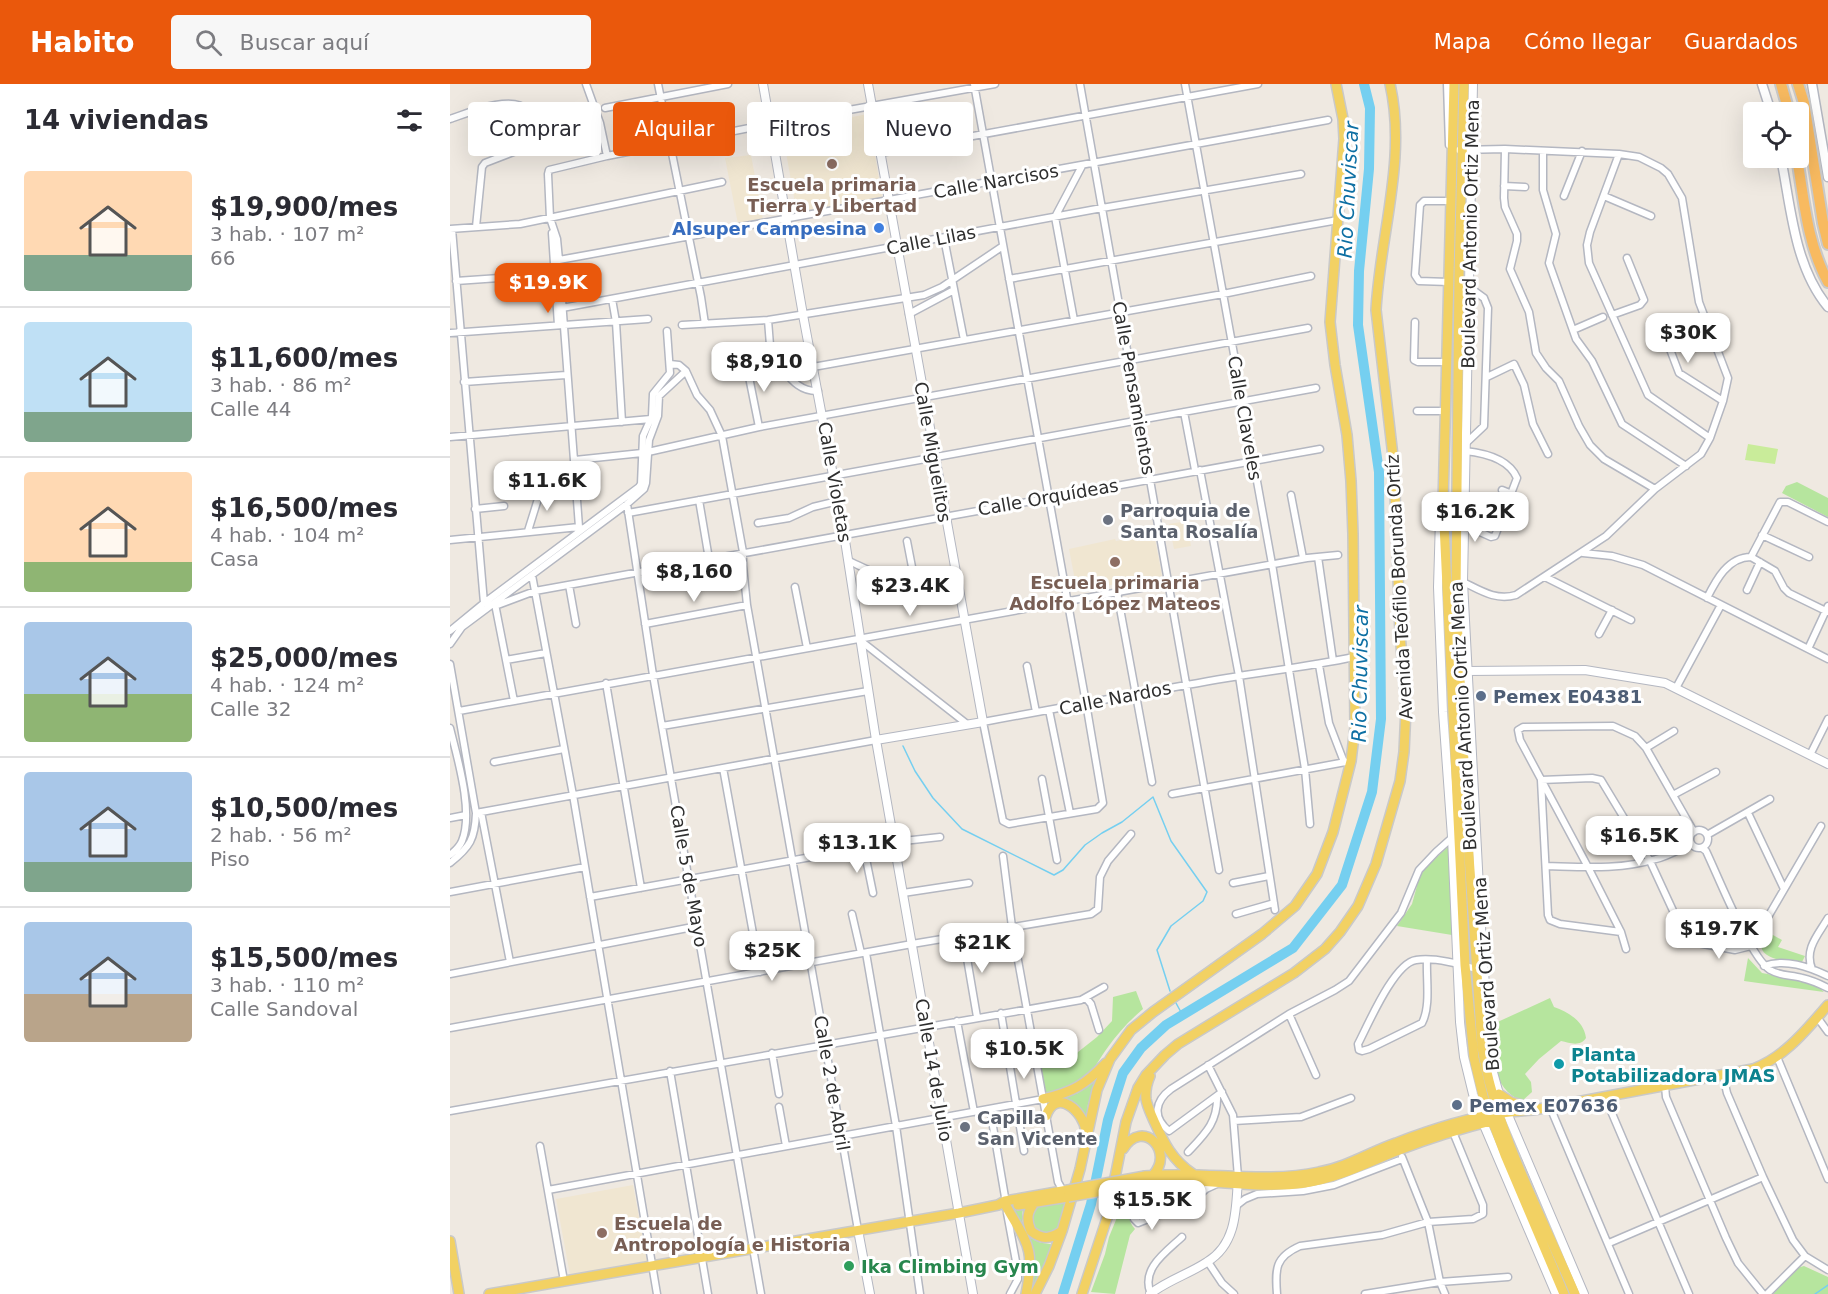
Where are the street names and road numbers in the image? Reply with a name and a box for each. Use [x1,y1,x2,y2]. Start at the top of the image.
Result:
street label: Boulevard Antonio Ortiz Mena [1457,99,1483,369]
street label: Calle Narcisos [932,160,1060,202]
street label: Calle Lilas [884,221,978,259]
street label: Calle Pensamientos [1108,300,1160,476]
street label: Calle Claveles [1224,354,1266,482]
street label: Calle Miguelitos [910,380,956,524]
street label: Calle Violetas [814,420,856,544]
street label: Avenida Teófilo Borunda Ortíz [1382,454,1416,720]
street label: Calle Orquídeas [976,474,1120,520]
street label: Boulevard Antonio Ortiz Mena [1445,581,1481,851]
street label: Calle Nardos [1057,677,1173,719]
street label: Calle 5 de Mayo [666,803,712,949]
street label: Boulevard Ortiz Mena [1469,876,1503,1072]
street label: Calle 14 de Julio [911,997,957,1143]
street label: Calle 2 de Abril [810,1014,854,1152]

